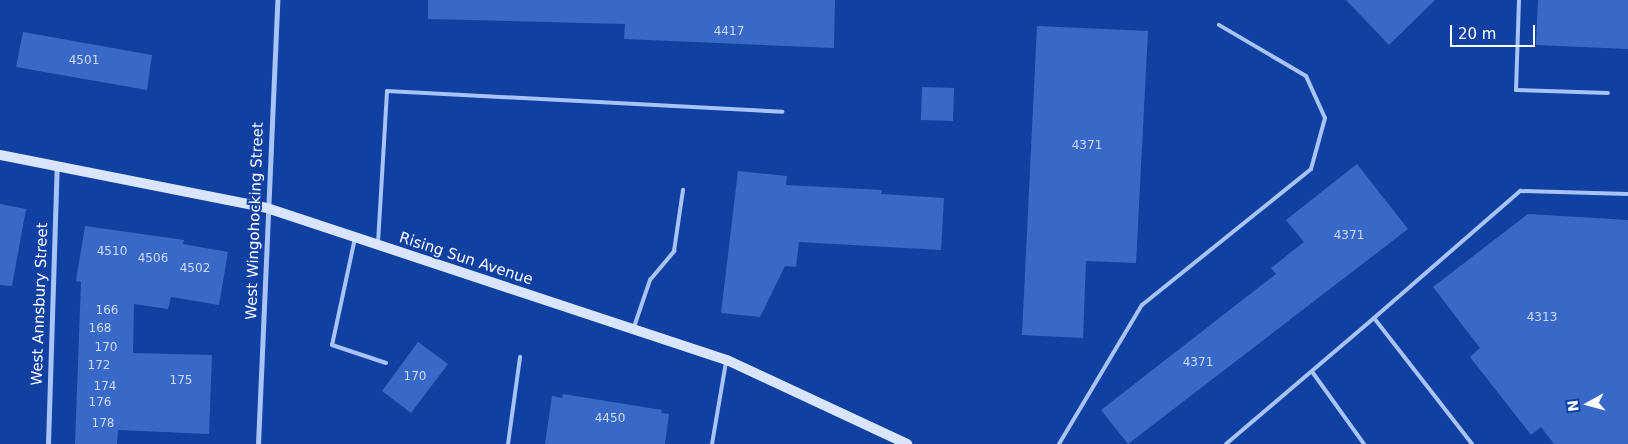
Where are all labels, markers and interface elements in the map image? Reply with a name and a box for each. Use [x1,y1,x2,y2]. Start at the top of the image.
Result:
scale bar [1453,15,1538,47]
house number: 4417 [714,25,744,39]
text: 20 m [1458,25,1496,43]
house number: 4501 [69,54,99,68]
street label: West Wingohocking Street [243,122,267,320]
house number: 4371 [1072,139,1102,153]
street label: West Annsbury Street [28,222,52,386]
street label: Rising Sun Avenue [397,229,535,289]
house number: 4371 [1334,229,1364,243]
house number: 4510 [97,245,127,259]
house number: 4506 [138,252,168,266]
house number: 4502 [180,262,210,276]
house number: 166 [96,304,118,318]
house number: 4313 [1527,311,1557,325]
house number: 168 [89,322,111,336]
house number: 170 [95,341,117,355]
house number: 4371 [1183,356,1213,370]
house number: 172 [88,359,110,373]
house number: 170 [404,370,426,384]
house number: 175 [170,374,192,388]
north arrow [1563,379,1613,429]
house number: 174 [94,380,116,394]
house number: 176 [89,396,111,410]
text: N [1564,399,1582,413]
house number: 4450 [595,412,625,426]
house number: 178 [92,417,114,431]

